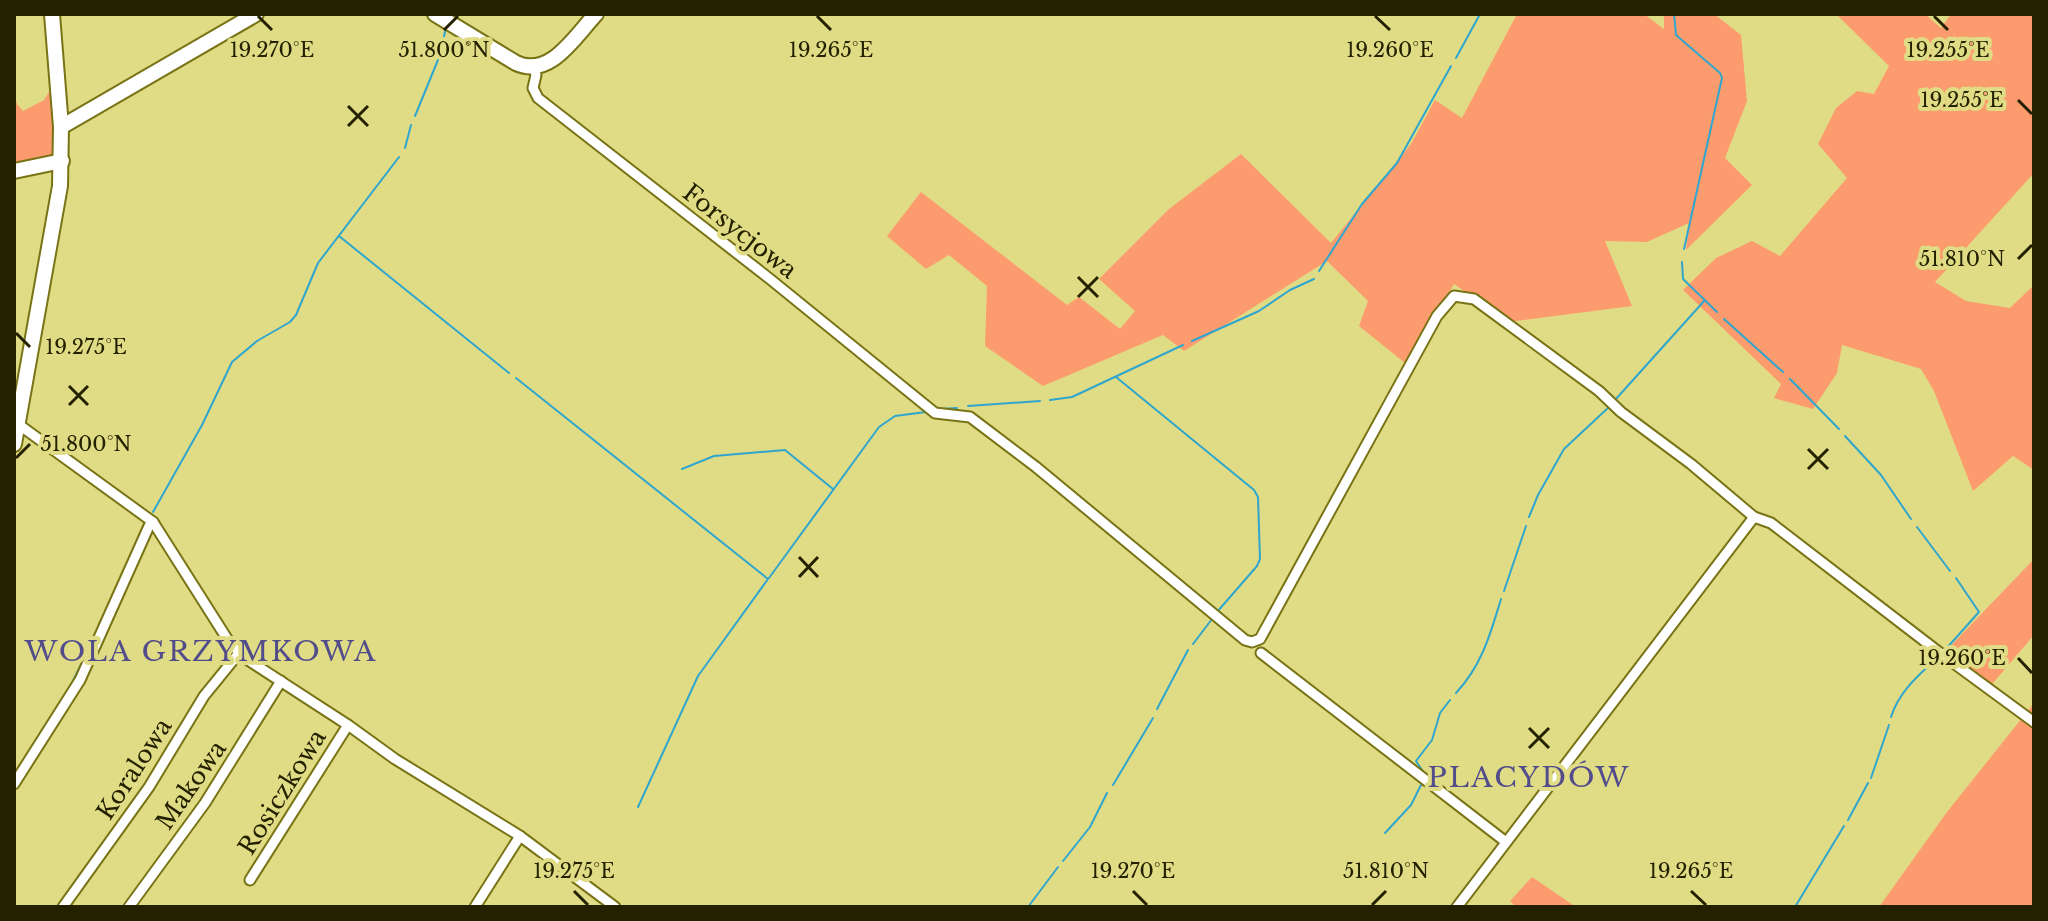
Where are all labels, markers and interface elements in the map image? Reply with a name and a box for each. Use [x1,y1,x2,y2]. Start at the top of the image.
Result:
text: 19.270°E [230,38,314,62]
text: 51.800°N [398,38,490,62]
text: 19.265°E [789,38,873,62]
text: 19.260°E [1346,38,1434,62]
text: 19.255°E [1906,38,1990,62]
text: 19.255°E [1920,88,2004,112]
street label: Forsycjowa [677,178,803,285]
text: 51.810°N [1919,247,2005,271]
text: 19.275°E [45,335,127,359]
text: 51.800°N [40,432,132,456]
district label: WOLA GRZYMKOWA [24,634,377,669]
text: 19.260°E [1918,646,2006,670]
street label: Koralowa [91,712,178,825]
street label: Rosiczkowa [232,723,332,860]
street label: Makowa [150,734,233,835]
district label: PLACYDÓW [1428,760,1631,795]
text: 19.275°E [533,859,615,883]
text: 19.270°E [1091,859,1175,883]
text: 51.810°N [1343,859,1429,883]
text: 19.265°E [1649,859,1733,883]

